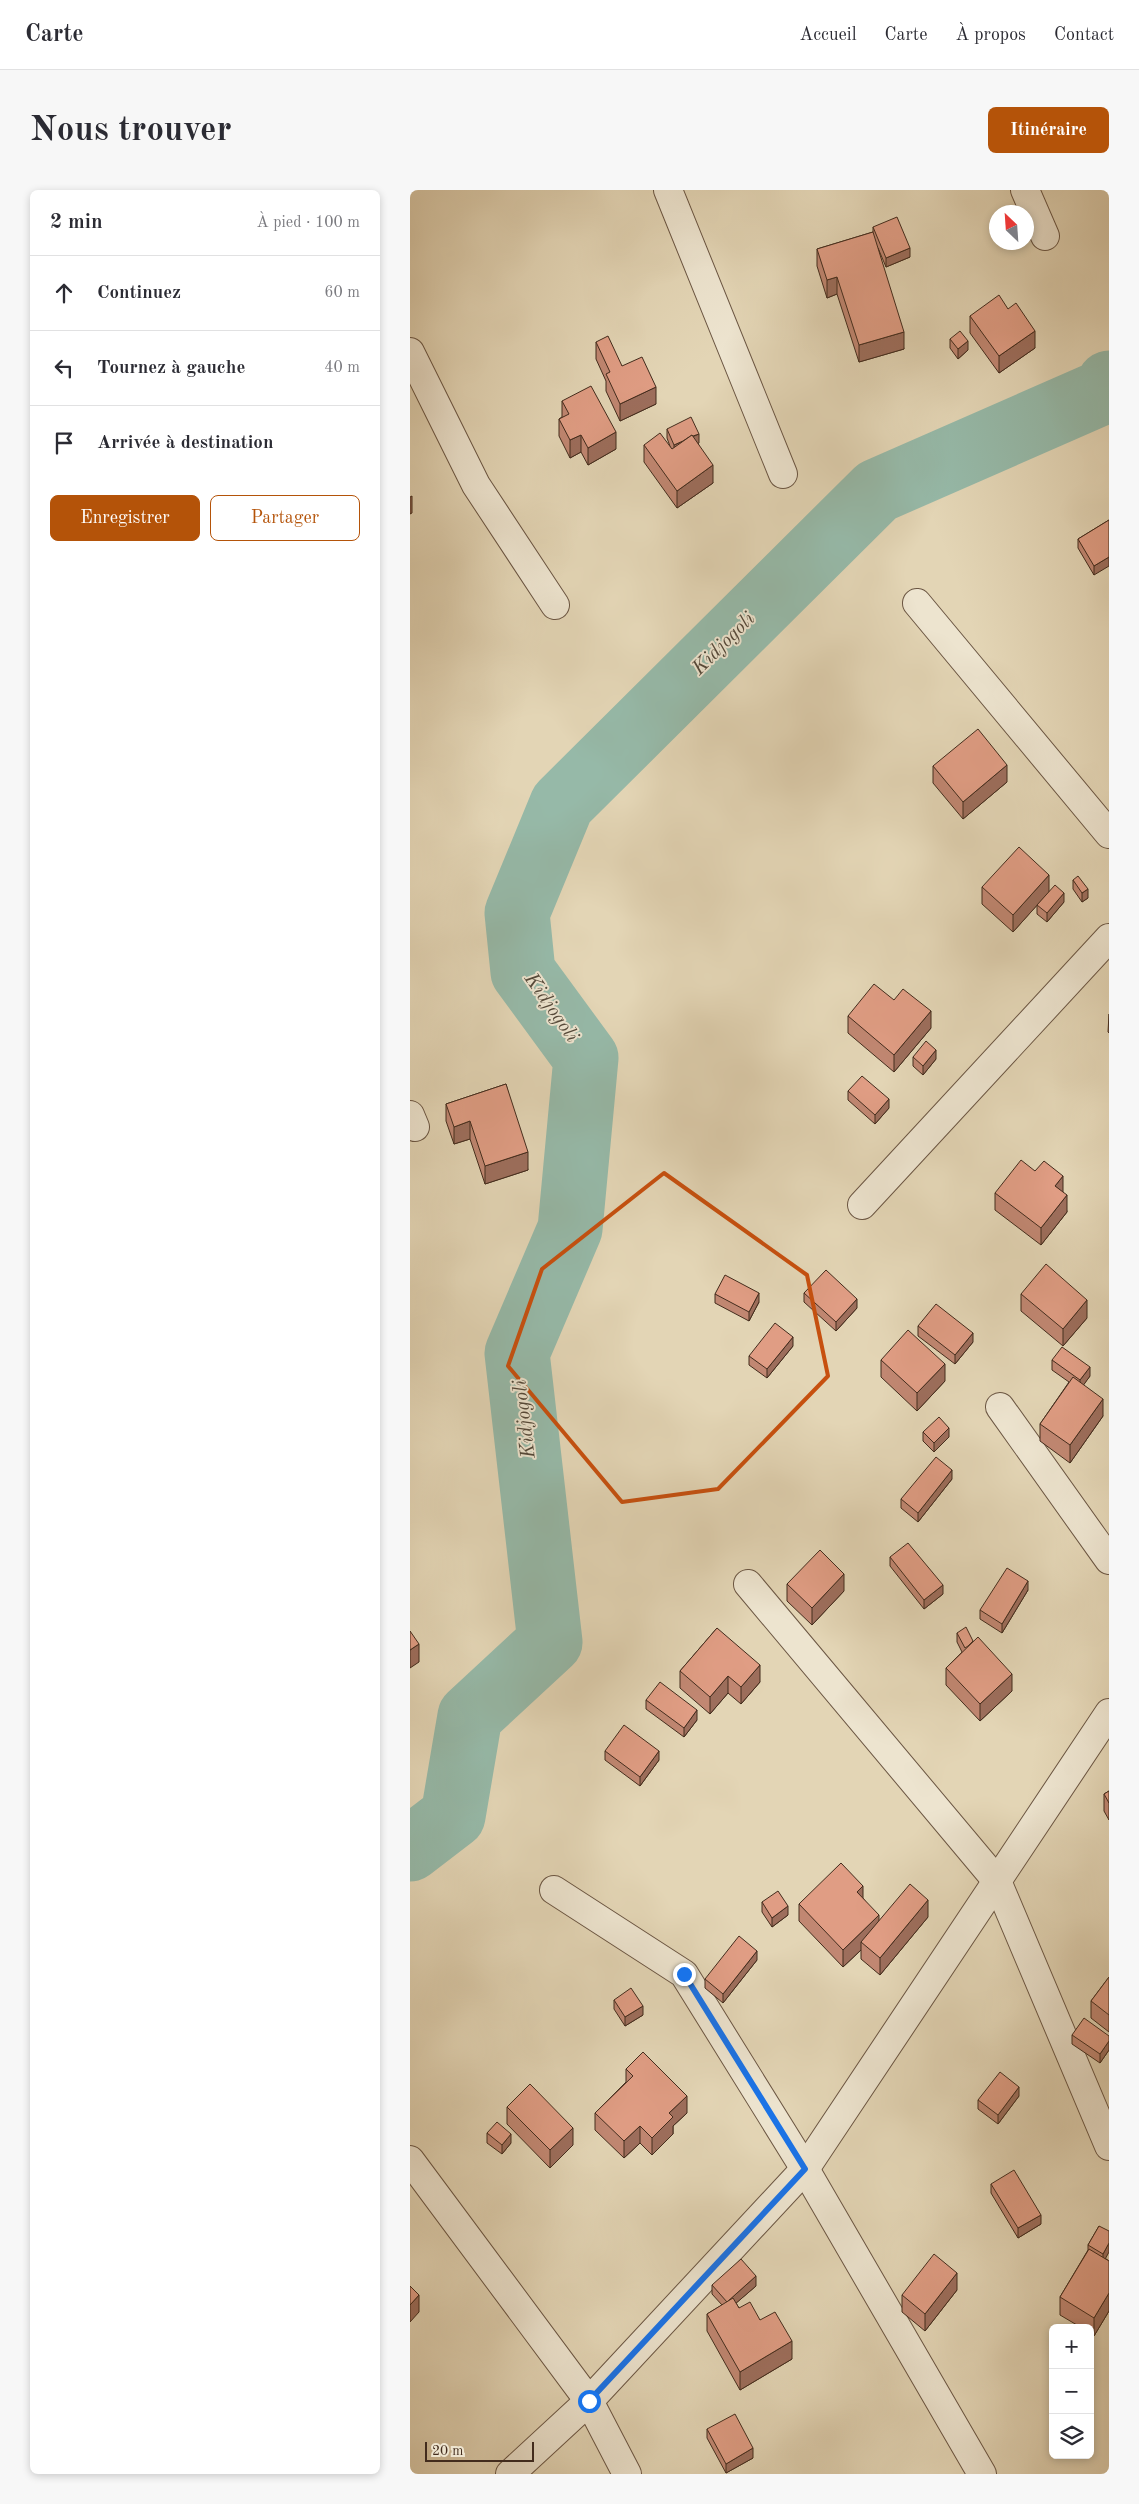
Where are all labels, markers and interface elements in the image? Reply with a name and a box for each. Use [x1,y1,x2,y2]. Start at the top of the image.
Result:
text: Carte [25,23,84,47]
text: Accueil [799,26,857,44]
text: Carte [885,26,927,44]
text: À propos [955,26,1026,44]
text: Contact [1054,26,1114,44]
button: Itinéraire [988,107,1109,153]
text: Nous trouver [30,113,232,148]
north arrow [989,205,1034,250]
text: 2 min [50,212,103,233]
text: À pied · 100 m [257,215,360,231]
icon: ahead [50,279,78,307]
text: Continuez [97,284,181,303]
text: 60 m [324,285,360,301]
icon: left [50,354,78,382]
text: Tournez à gauche [97,359,245,378]
text: 40 m [324,360,360,376]
icon: arrive [50,429,78,457]
text: Arrivée à destination [97,434,273,453]
button: Enregistrer [50,495,200,541]
button: Partager [210,495,360,541]
water label: Kidjogoli [688,609,759,680]
water label: Kidjogoli [519,969,582,1047]
water label: Kidjogoli [510,1378,540,1461]
route end [673,1963,696,1986]
map controls [1049,2324,1094,2459]
button: + [1049,2324,1094,2369]
button: − [1049,2369,1094,2414]
route start [578,2390,601,2413]
button: layers [1049,2414,1094,2459]
scale bar [425,2439,534,2462]
text: 20 m [432,2444,463,2458]

